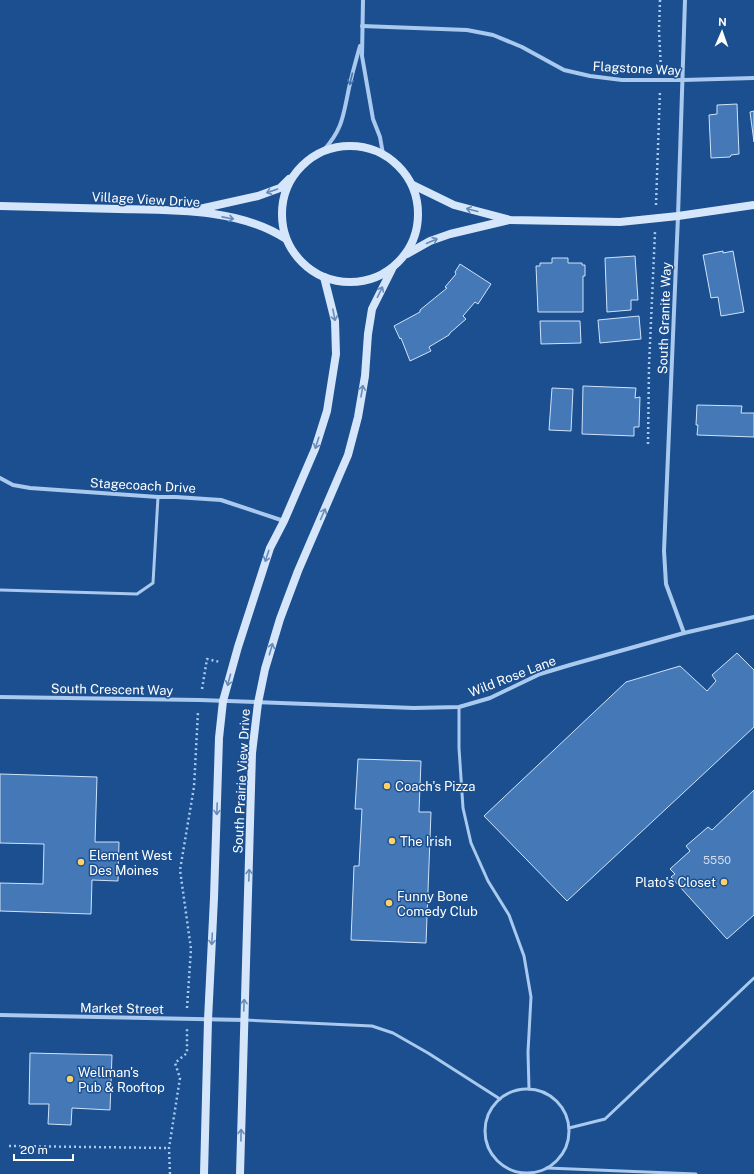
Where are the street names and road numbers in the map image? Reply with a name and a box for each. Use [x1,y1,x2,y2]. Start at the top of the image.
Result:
street label: Flagstone Way [592,59,682,78]
street label: Village View Drive [91,189,201,210]
street label: South Granite Way [655,262,674,374]
street label: Stagecoach Drive [90,475,196,496]
street label: Wild Rose Lane [466,653,558,700]
street label: South Crescent Way [51,681,173,698]
street label: South Prairie View Drive [230,708,253,854]
street label: Market Street [80,1000,164,1017]

